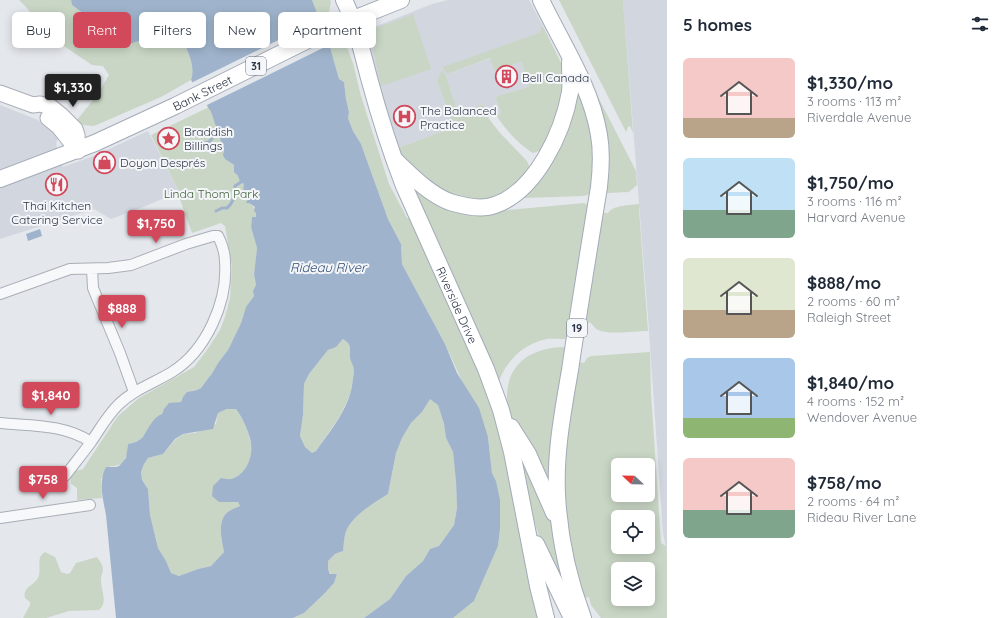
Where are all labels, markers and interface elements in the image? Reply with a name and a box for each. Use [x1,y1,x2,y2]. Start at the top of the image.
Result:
chip: Buy [12,12,65,48]
chip: Rent [73,12,131,48]
chip: Filters [139,12,206,48]
chip: New [214,12,270,48]
chip: Apartment [278,12,376,48]
icon: filters [969,13,991,35]
text: 5 homes [683,14,752,35]
road number: 31 [246,57,266,75]
building icon: Bell Canada [494,64,520,90]
place label: Bell Canada [522,70,589,85]
street label: Bank Street [170,71,234,114]
text: $1,330/mo [807,72,893,93]
pin: $1,330 [40,74,106,108]
icon: home [715,74,763,122]
text: $1,330 [54,79,92,95]
text: 3 rooms · 113 m² [807,93,901,109]
place label: The Balanced Practice [420,103,496,132]
hospital icon: The Balanced Practice [392,104,418,130]
text: Riverdale Avenue [807,109,911,125]
place label: Braddish Billings [184,124,233,153]
place icon: Braddish Billings [156,125,182,151]
shop icon: Doyon Després [92,149,118,175]
place label: Doyon Després [120,155,206,170]
restaurant icon: Thai Kitchen Catering Service [44,171,70,197]
text: $1,750/mo [807,172,894,193]
icon: home [715,174,763,222]
park label: Linda Thom Park [164,186,258,201]
text: 3 rooms · 116 m² [807,193,902,209]
place label: Thai Kitchen Catering Service [11,198,103,227]
text: Harvard Avenue [807,209,905,225]
pin: $1,750 [123,210,189,244]
text: $1,750 [136,215,176,231]
water label: Rideau River [290,259,368,275]
street label: Riverside Drive [434,264,481,346]
text: $888/mo [807,272,881,293]
icon: home [715,274,763,322]
text: 2 rooms · 60 m² [807,293,900,309]
pin: $888 [98,295,146,329]
text: $888 [107,300,137,316]
text: Raleigh Street [807,309,891,325]
road number: 19 [567,319,587,337]
text: $1,840/mo [807,372,894,393]
icon: home [715,374,763,422]
pin: $1,840 [18,382,84,416]
text: $1,840 [31,387,71,403]
text: 4 rooms · 152 m² [807,393,904,409]
text: Wendover Avenue [807,409,917,425]
north arrow [611,458,655,502]
map controls [611,458,655,606]
pin: $758 [19,466,67,500]
text: $758 [28,471,58,487]
text: $758/mo [807,472,882,493]
icon: home [715,474,763,522]
text: 2 rooms · 64 m² [807,493,899,509]
text: Rideau River Lane [807,509,916,525]
button: locate [611,510,655,554]
button: layers [611,562,655,606]

